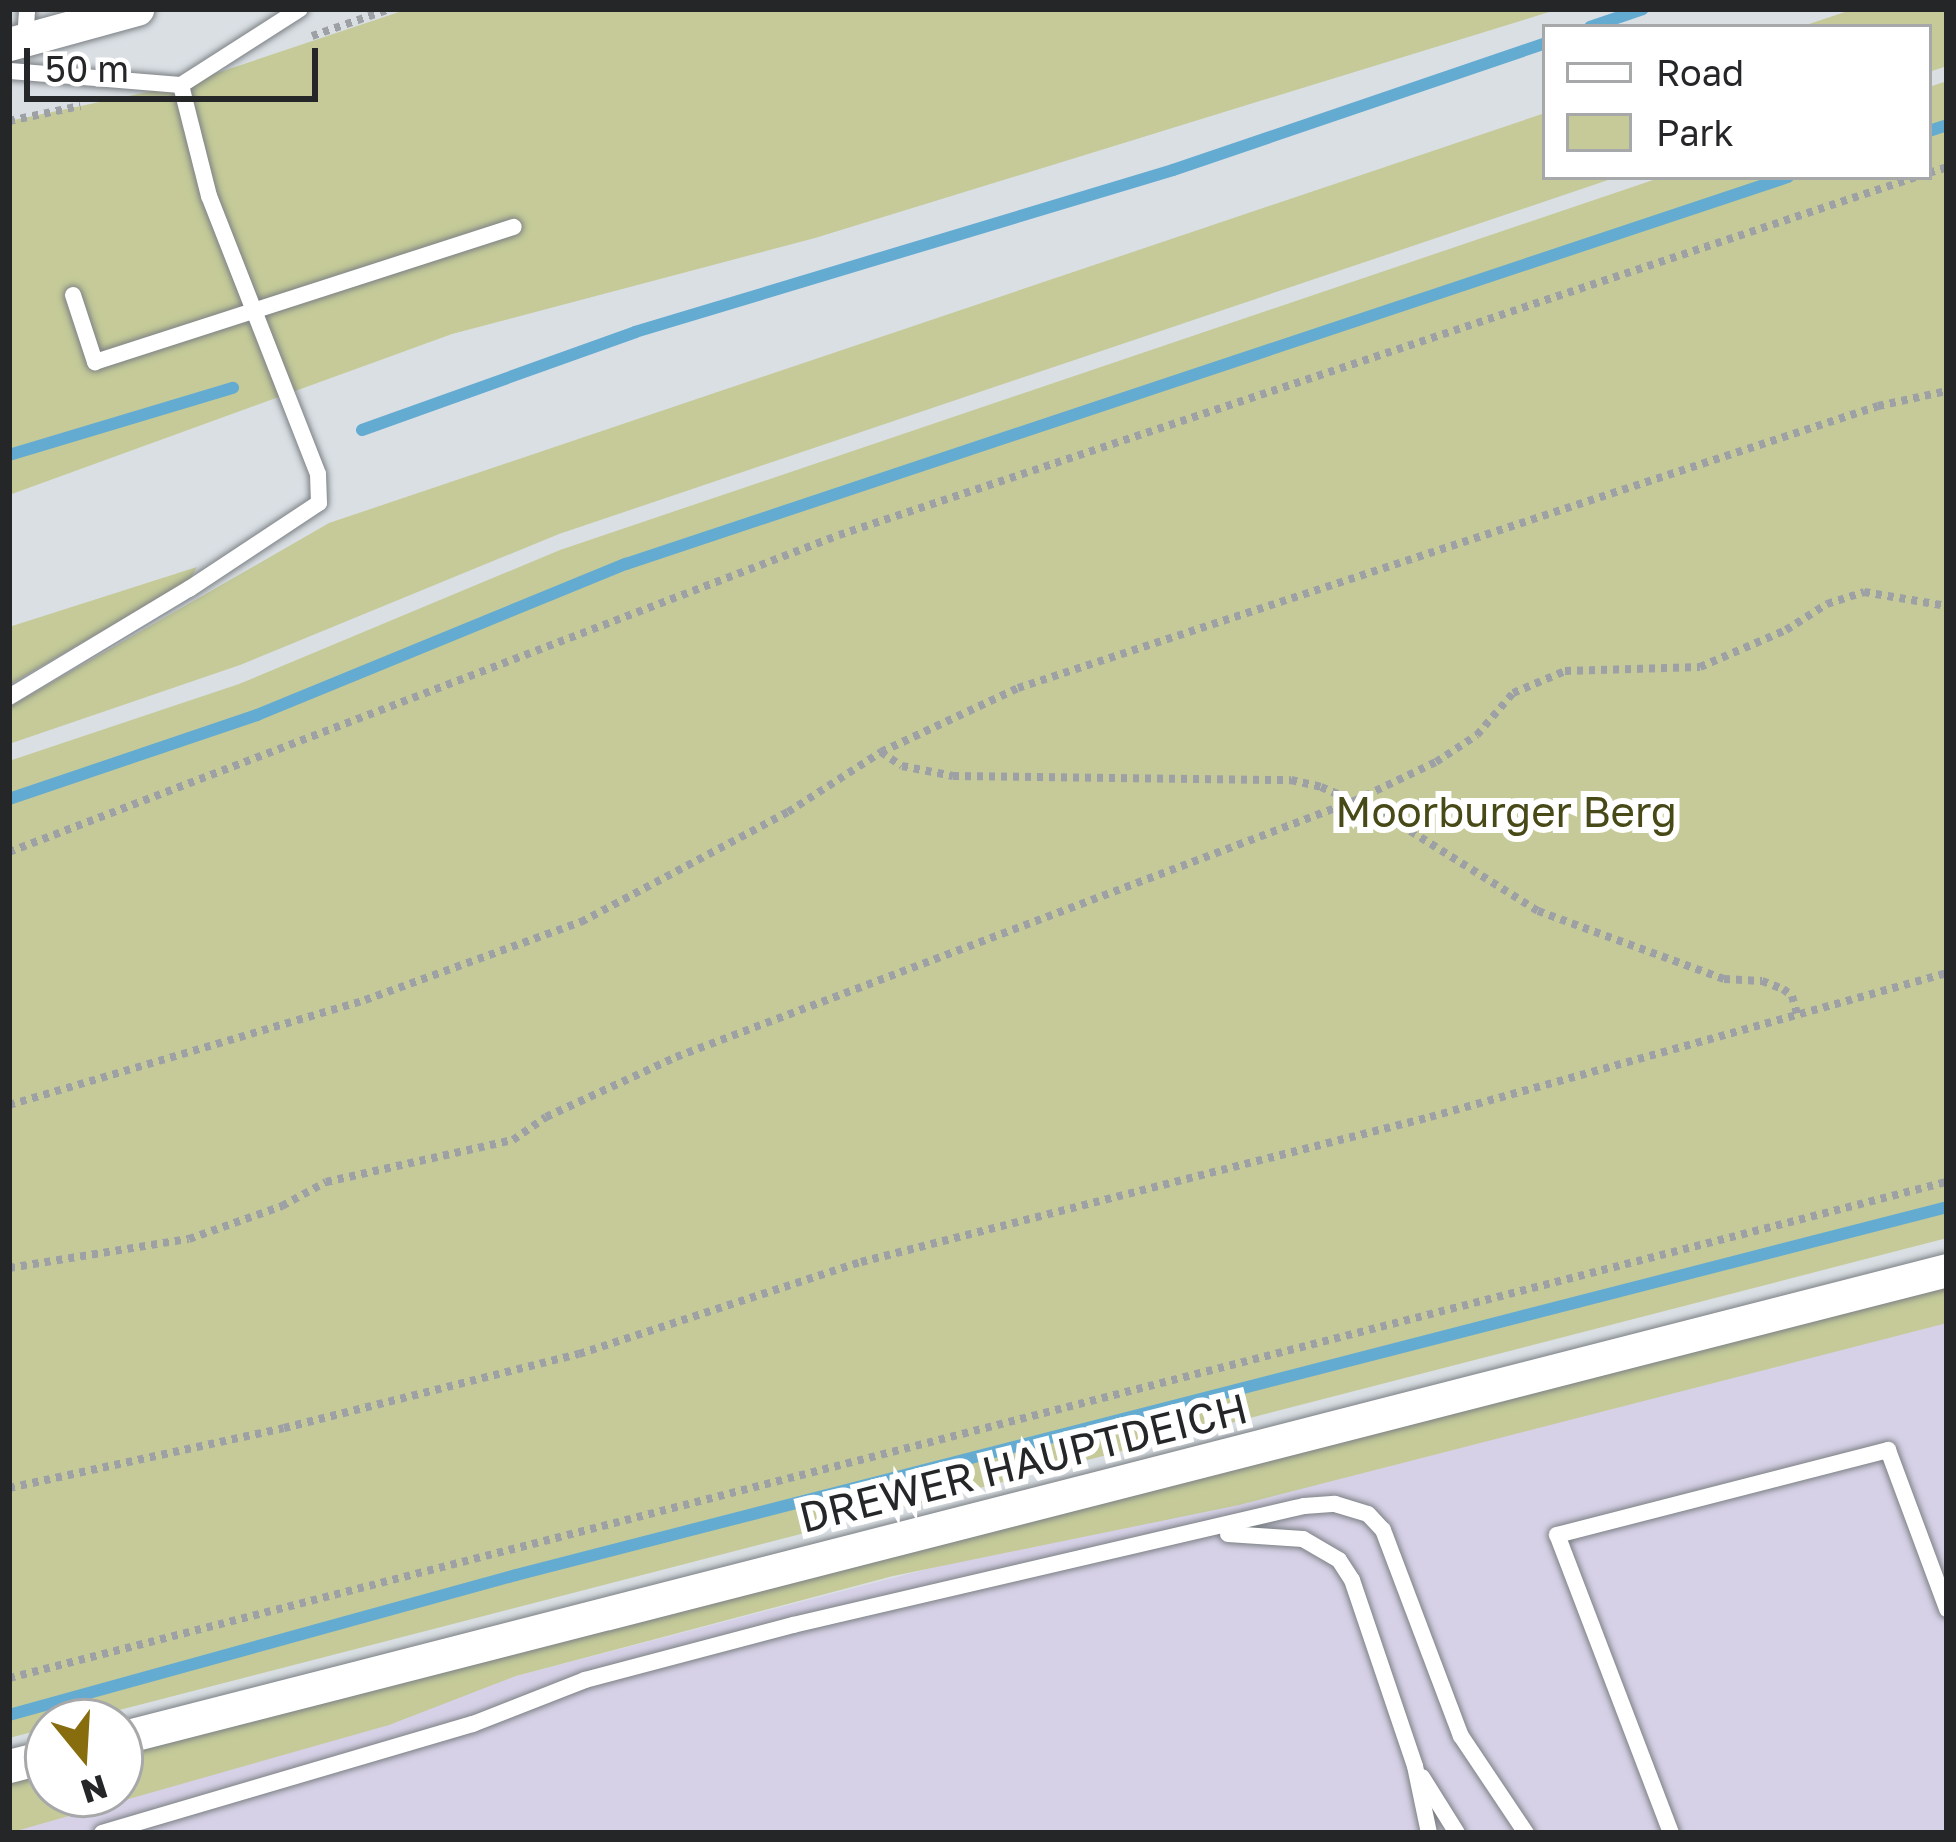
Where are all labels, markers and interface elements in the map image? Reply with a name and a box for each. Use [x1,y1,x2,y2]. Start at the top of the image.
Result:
scale bar [30,24,324,98]
legend [1542,24,1932,180]
text: 50 m [45,47,129,90]
text: Road [1656,51,1744,94]
text: Park [1656,111,1734,154]
park label: Moorburger Berg [1335,786,1677,836]
street label: DREWER HAUPTDEICH [794,1382,1252,1542]
north arrow [24,1698,144,1818]
text: N [76,1767,112,1812]

